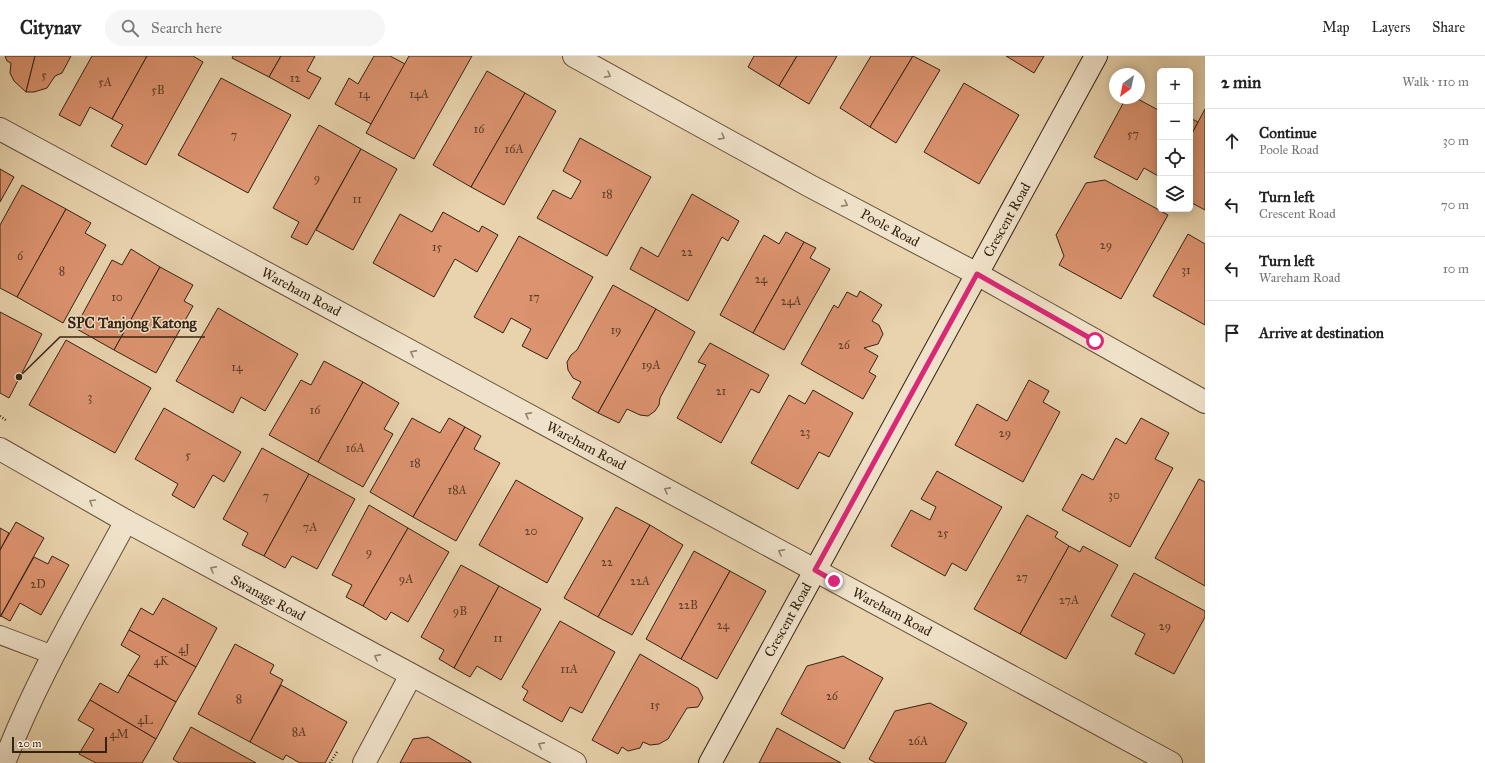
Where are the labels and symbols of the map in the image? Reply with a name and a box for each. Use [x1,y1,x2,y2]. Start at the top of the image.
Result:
house number: 5 [41,68,47,82]
north arrow [1109,68,1145,104]
one-way arrow [604,70,612,77]
house number: 12 [290,71,300,85]
house number: 5A [98,75,112,89]
house number: 5B [151,83,165,97]
house number: 14 [358,87,370,101]
house number: 14A [409,87,429,101]
house number: 16 [474,122,485,136]
house number: 57 [1127,127,1139,141]
house number: 7 [231,128,237,142]
one-way arrow [718,133,725,140]
house number: 16A [505,142,523,156]
house number: 9 [314,171,320,185]
street label: Crescent Road [980,180,1034,260]
house number: 18 [601,187,613,201]
house number: 11 [352,192,362,206]
one-way arrow [840,199,848,207]
street label: Poole Road [858,205,922,251]
house number: 29 [1100,238,1112,252]
house number: 15 [432,240,443,254]
house number: 22 [681,245,693,259]
house number: 6 [17,249,24,263]
house number: 31 [1181,263,1191,277]
house number: 8 [59,264,65,278]
street label: Wareham Road [258,264,344,320]
house number: 24 [755,272,768,286]
house number: 10 [111,290,123,304]
house number: 17 [528,290,540,304]
house number: 24A [781,294,801,308]
callout: SPC Tanjong Katong [60,310,205,337]
text: SPC Tanjong Katong [67,314,198,333]
house number: 19 [610,323,622,337]
route start [1086,332,1104,350]
house number: 26 [838,338,851,352]
one-way arrow [410,350,418,357]
house number: 19A [641,358,661,372]
house number: 14 [231,360,243,374]
house number: 21 [716,384,727,398]
house number: 3 [88,390,93,404]
house number: 16 [310,403,321,417]
one-way arrow [525,412,532,419]
street label: Wareham Road [543,418,629,474]
house number: 23 [800,425,811,439]
house number: 29 [999,426,1011,440]
house number: 16A [346,441,364,455]
house number: 5 [185,448,191,462]
house number: 18 [409,456,421,470]
house number: 18A [447,483,467,497]
one-way arrow [664,487,671,495]
house number: 30 [1108,488,1120,502]
house number: 7 [263,489,269,503]
one-way arrow [89,499,96,506]
house number: 7A [303,520,317,534]
house number: 20 [525,524,537,538]
house number: 25 [937,526,949,540]
house number: 9 [366,545,372,559]
one-way arrow [778,549,785,556]
house number: 22 [601,555,613,569]
one-way arrow [210,566,218,573]
house number: 27 [1016,570,1028,584]
street label: Swanage Road [228,571,308,625]
house number: 9A [399,572,413,586]
route end [825,572,843,590]
house number: 22A [630,574,650,588]
house number: 2D [30,577,46,591]
street label: Crescent Road [761,580,815,660]
street label: Wareham Road [849,584,935,640]
house number: 27A [1059,593,1079,607]
house number: 22B [678,598,698,612]
house number: 9B [453,604,467,618]
house number: 24 [717,618,730,632]
house number: 29 [1159,619,1171,633]
house number: 11 [493,631,503,645]
house number: 4J [178,642,190,657]
house number: 4K [153,654,169,668]
one-way arrow [374,654,381,662]
house number: 11A [560,662,578,676]
house number: 26 [826,689,839,703]
house number: 8 [236,692,242,706]
house number: 15 [650,698,661,712]
house number: 4L [137,713,153,727]
house number: 8A [292,725,306,739]
house number: 4M [109,727,129,741]
house number: 26A [908,734,928,748]
scale bar [12,735,107,754]
one-way arrow [537,742,545,749]

